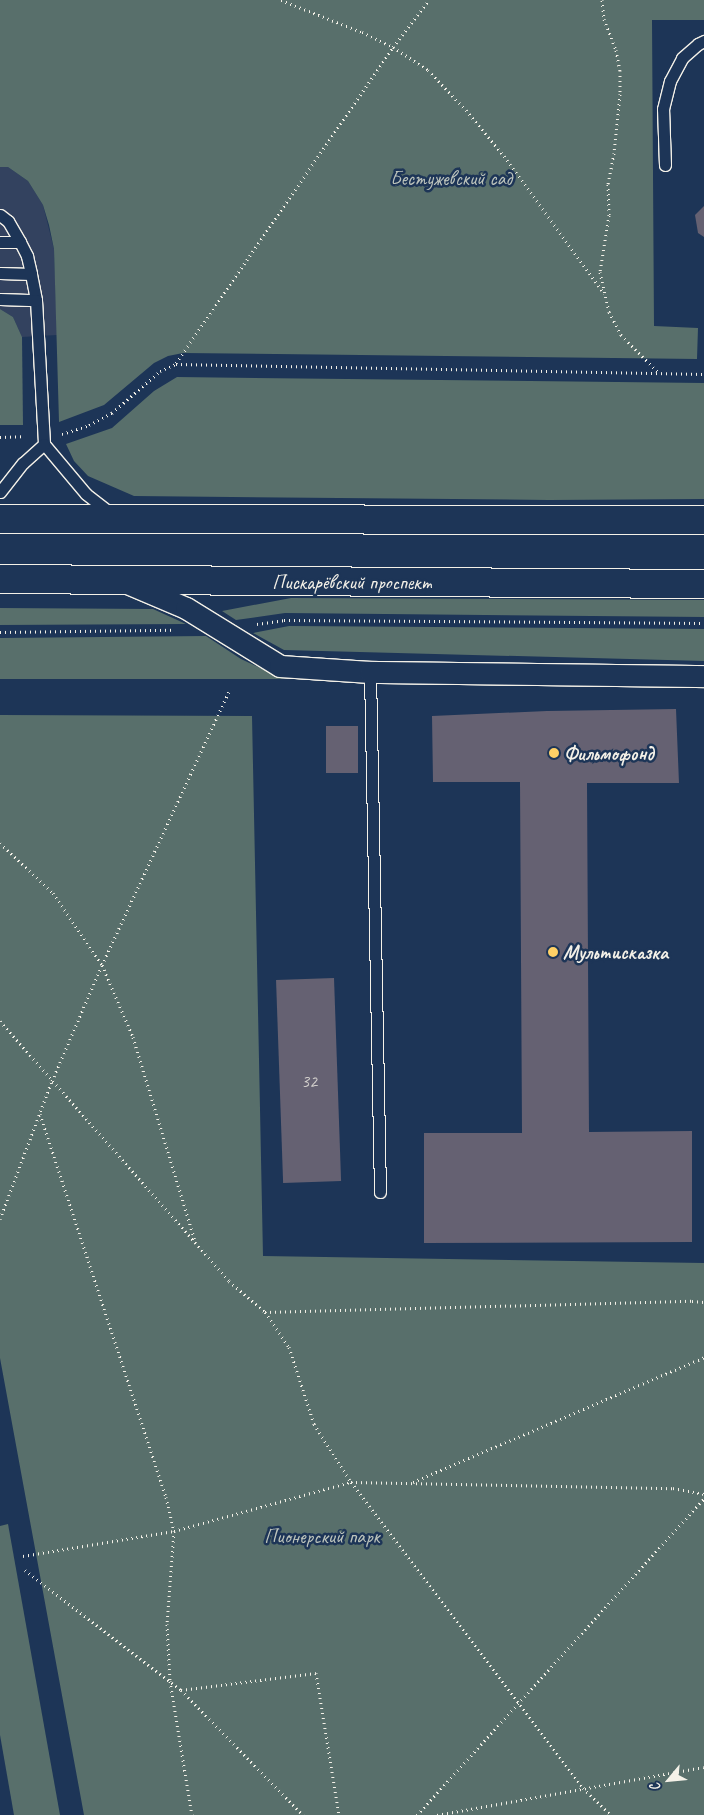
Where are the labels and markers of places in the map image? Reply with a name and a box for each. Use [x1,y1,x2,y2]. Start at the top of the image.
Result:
place label: Фильмофонд [564,741,654,765]
marker: Фильмофонд [548,747,560,759]
place label: Мультисказка [563,940,668,964]
marker: Мультисказка [547,946,559,958]

